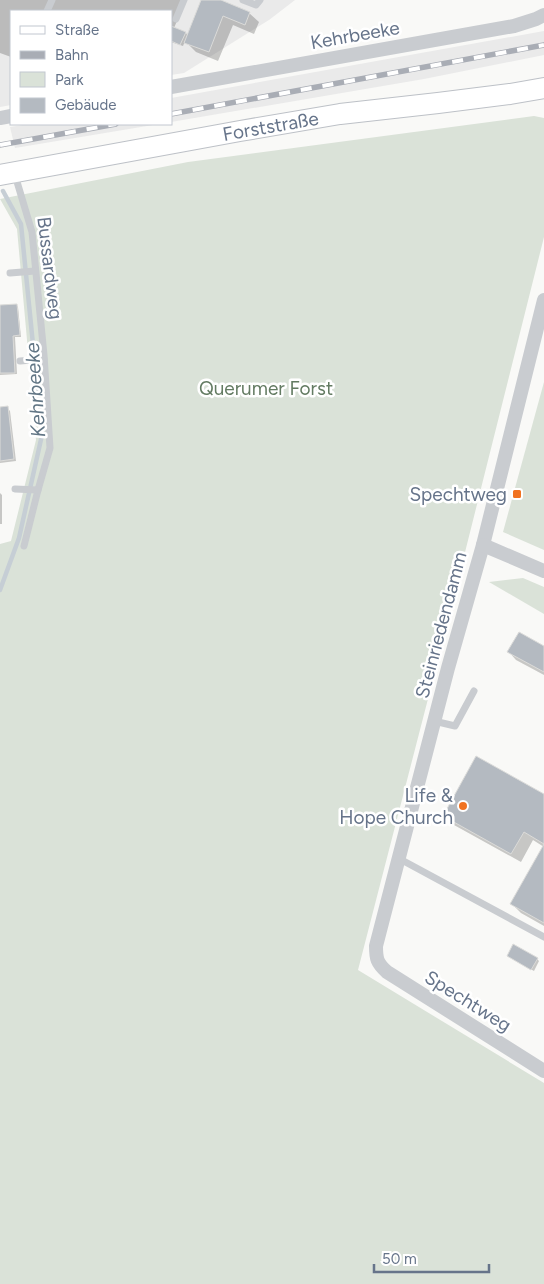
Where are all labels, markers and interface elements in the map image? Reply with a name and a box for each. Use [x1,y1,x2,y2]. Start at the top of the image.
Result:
legend [10,10,172,125]
street label: Kehrbeeke [309,16,401,54]
text: Straße [55,21,99,39]
text: Bahn [55,46,89,64]
text: Park [55,71,84,89]
text: Gebäude [55,96,116,114]
street label: Forststraße [221,106,320,145]
street label: Bussardweg [32,215,68,321]
water label: Kehrbeeke [20,342,50,438]
park label: Querumer Forst [199,377,333,400]
place label: Spechtweg [409,483,507,506]
marker: Spechtweg [511,488,523,500]
street label: Steinriedendamm [410,549,472,701]
place label: Life & Hope Church [339,784,454,829]
marker: Life & Hope Church [457,800,469,812]
street label: Spechtweg [421,965,515,1037]
scale bar [374,1242,489,1274]
text: 50 m [382,1250,417,1268]

